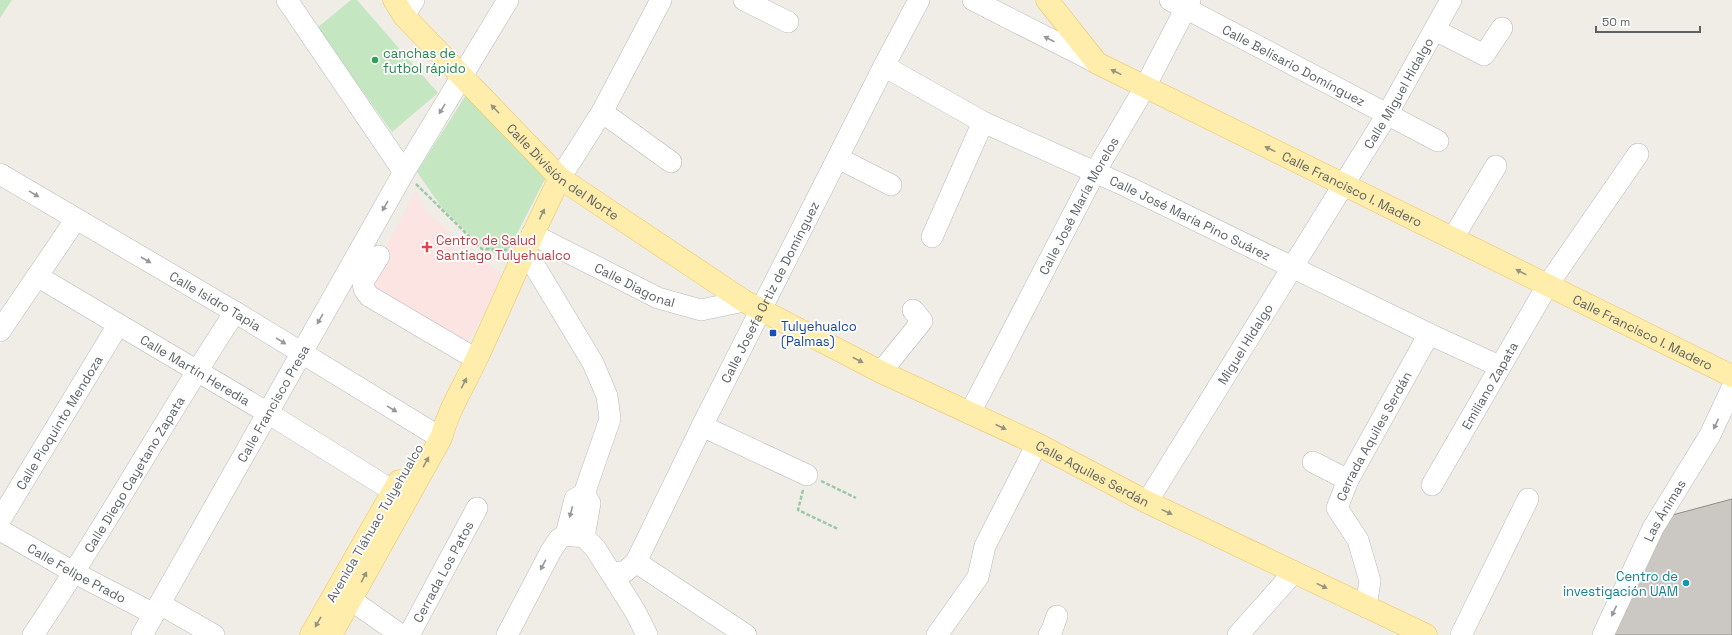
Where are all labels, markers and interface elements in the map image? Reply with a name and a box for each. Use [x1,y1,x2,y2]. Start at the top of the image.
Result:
scale bar [1596,8,1700,34]
text: 50 m [1602,14,1630,30]
street label: Calle Belisario Domínguez [1219,21,1369,110]
street label: Calle Miguel Hidalgo [1360,35,1437,152]
one-way arrow [1044,36,1055,42]
place label: canchas de futbol rápido [383,45,466,77]
marker: canchas de futbol rápido [370,55,380,65]
one-way arrow [1110,69,1122,75]
one-way arrow [438,104,446,114]
one-way arrow [490,104,499,114]
street label: Calle División del Norte [503,120,622,224]
street label: Calle José María Morelos [1035,133,1122,278]
one-way arrow [1264,146,1276,152]
street label: Calle Francisco I. Madero [1279,147,1425,231]
street label: Calle José María Pino Suárez [1107,171,1274,264]
one-way arrow [28,191,40,198]
street label: Calle Josefa Ortiz de Domínguez [717,198,823,386]
one-way arrow [381,200,388,212]
one-way arrow [539,209,545,220]
place label: Centro de Salud Santiago Tulyehualco [436,232,571,264]
marker: Centro de Salud Santiago Tulyehualco [421,241,433,253]
one-way arrow [140,257,152,264]
street label: Calle Diagonal [592,259,677,311]
street label: Calle Isidro Tapia [167,267,265,335]
one-way arrow [1515,269,1527,276]
street label: Calle Francisco I. Madero [1570,290,1716,374]
street label: Miguel Hidalgo [1213,300,1276,388]
one-way arrow [317,313,324,325]
place label: Tulyehualco (Palmas) [781,318,857,350]
marker: Tulyehualco (Palmas) [768,328,778,338]
street label: Calle Martín Heredia [137,331,254,409]
one-way arrow [275,338,287,345]
street label: Emiliano Zapata [1457,338,1522,432]
street label: Calle Francisco Presa [233,341,313,465]
street label: Calle Pioquinto Mendoza [12,352,106,493]
one-way arrow [852,357,864,364]
street label: Cerrada Aquiles Serdán [1332,368,1415,503]
one-way arrow [461,378,467,389]
street label: Calle Diego Cayetano Zapata [80,392,188,556]
one-way arrow [387,405,397,413]
one-way arrow [1713,418,1719,429]
one-way arrow [995,424,1007,430]
street label: Calle Aquiles Serdán [1033,436,1152,510]
street label: Avenida Tláhuac Tulyehualco [323,441,427,605]
one-way arrow [423,457,430,468]
street label: Las Ánimas [1639,476,1689,544]
one-way arrow [568,506,574,518]
one-way arrow [1161,509,1172,515]
street label: Cerrada Los Patos [409,518,477,625]
street label: Calle Felipe Prado [24,539,129,607]
one-way arrow [540,559,547,571]
place label: Centro de investigación UAM [1563,568,1678,600]
one-way arrow [361,571,367,582]
marker: Centro de investigación UAM [1681,578,1691,588]
one-way arrow [1316,583,1328,589]
one-way arrow [1611,606,1617,617]
one-way arrow [315,617,322,628]

